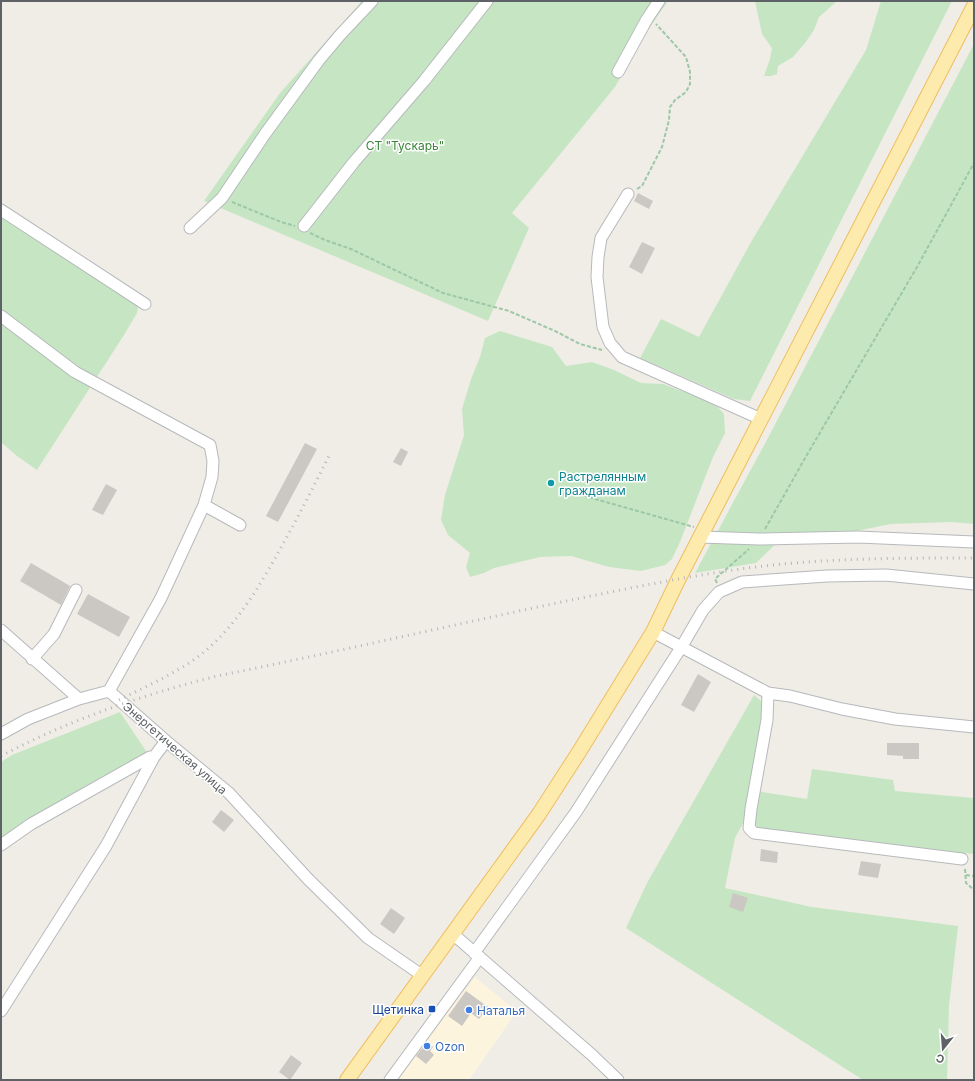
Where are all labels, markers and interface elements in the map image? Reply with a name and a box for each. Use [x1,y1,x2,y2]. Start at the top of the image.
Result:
park label: СТ "Тускарь" [366,138,444,153]
place label: Растрелянным гражданам [559,469,646,498]
marker: Растрелянным гражданам [546,478,556,488]
street label: Энергетическая улица [120,699,230,797]
place label: Щетинка [372,1002,424,1017]
place label: Наталья [477,1003,525,1018]
marker: Щетинка [427,1004,437,1014]
marker: Наталья [464,1005,474,1015]
north arrow [923,1029,963,1069]
place label: Ozon [435,1039,465,1054]
marker: Ozon [422,1041,432,1051]
text: С [934,1051,946,1066]

